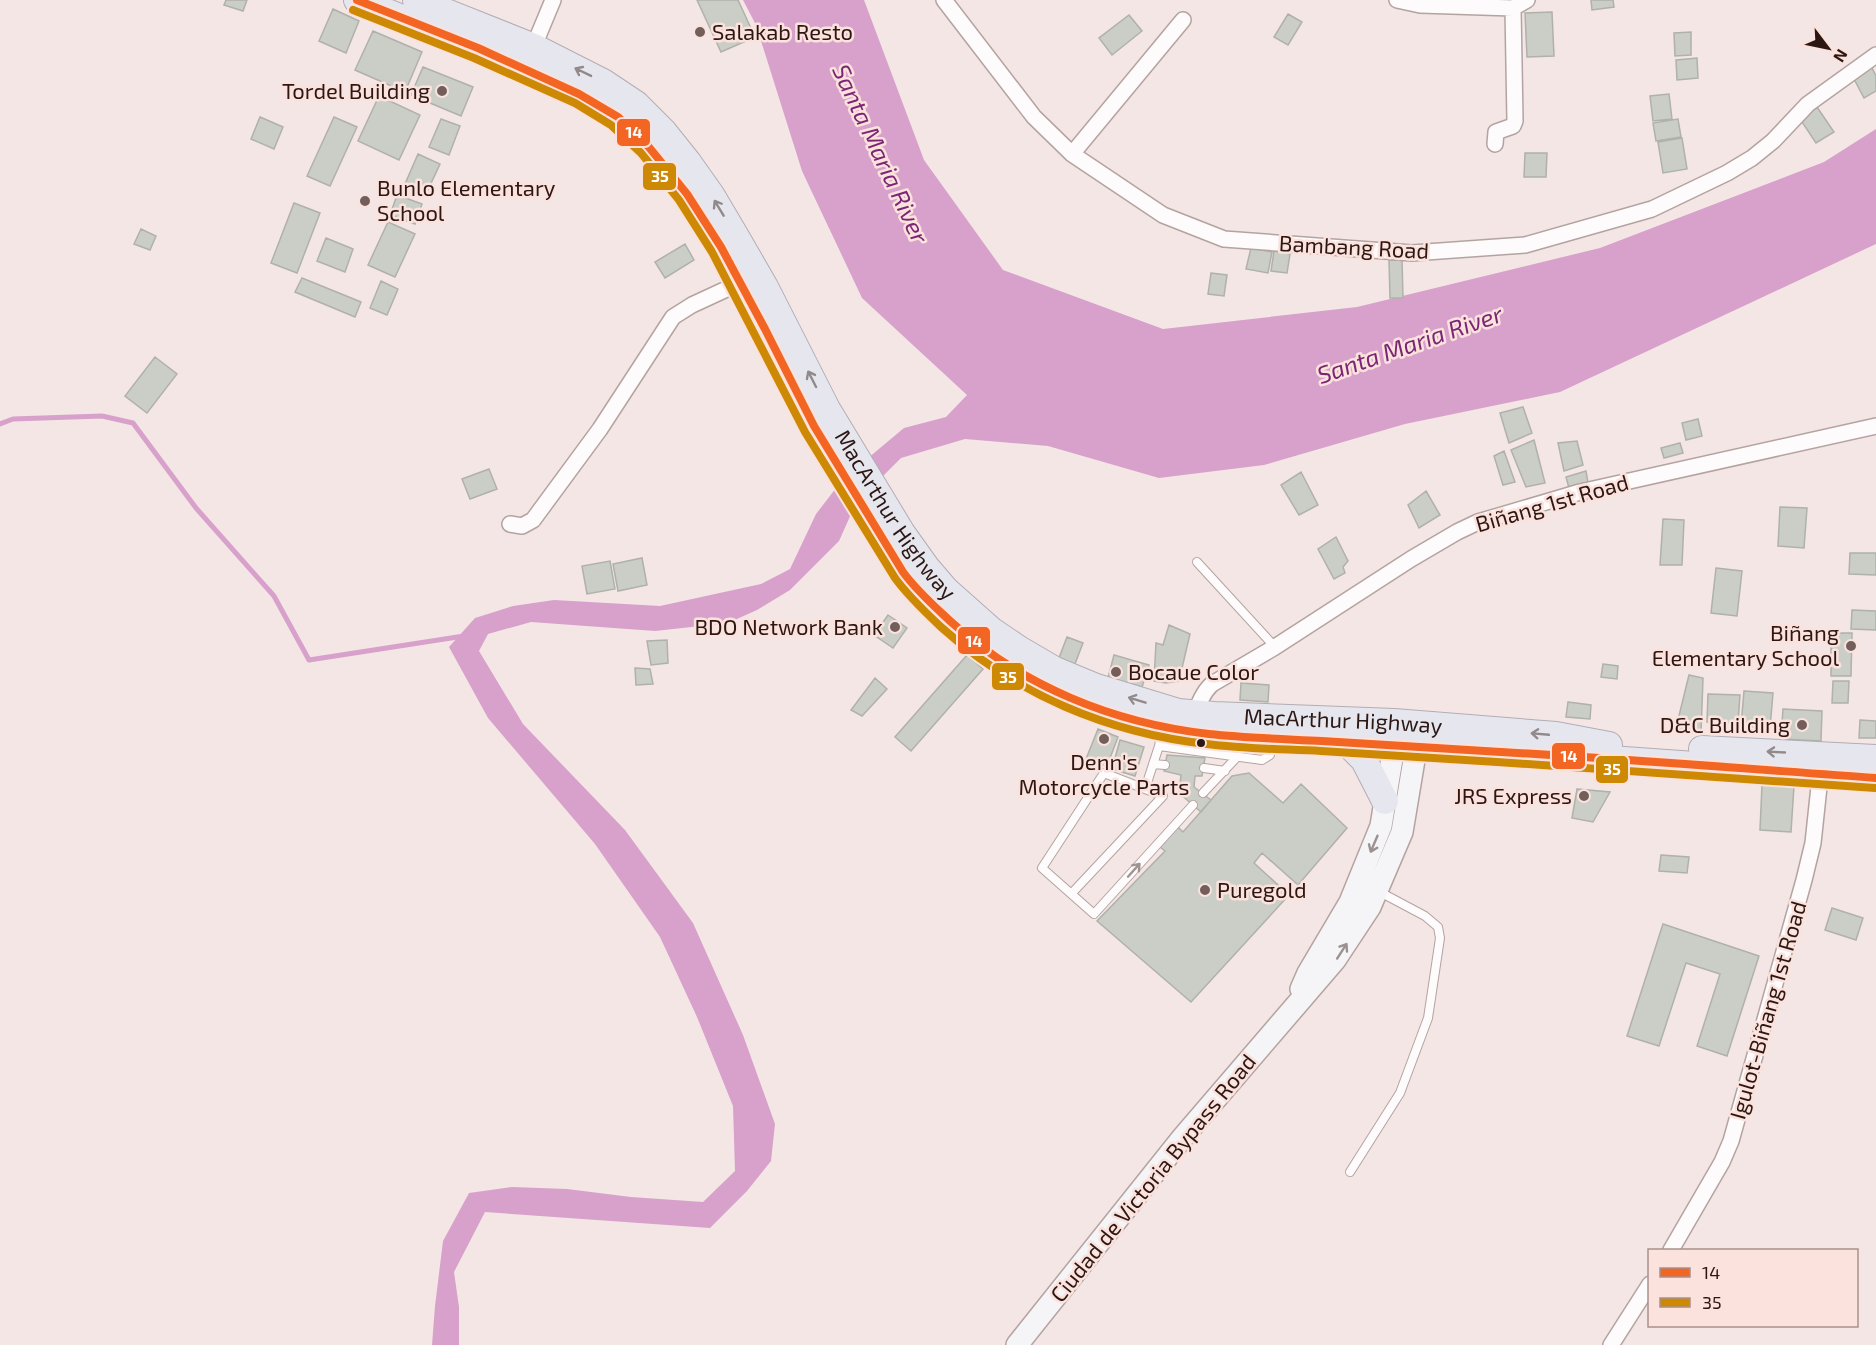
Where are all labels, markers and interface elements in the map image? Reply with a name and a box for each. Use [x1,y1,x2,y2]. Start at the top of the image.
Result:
place label: Salakab Resto [712,18,853,44]
north arrow [1798,18,1858,78]
marker: Salakab Resto [693,25,707,39]
text: N [1830,46,1852,66]
water label: Santa Maria River [827,59,936,248]
one-way arrow [575,66,593,77]
place label: Tordel Building [282,77,430,103]
marker: Tordel Building [435,84,449,98]
line badge: 14 [616,118,651,147]
text: 14 [625,122,643,141]
line badge: 35 [642,162,677,191]
text: 35 [651,166,669,185]
place label: Bunlo Elementary School [377,174,556,225]
marker: Bunlo Elementary School [358,194,372,208]
one-way arrow [712,200,724,217]
street label: Bambang Road [1278,229,1430,263]
water label: Santa Maria River [1313,298,1507,389]
one-way arrow [806,371,818,388]
street label: MacArthur Highway [831,425,962,605]
street label: Biñang 1st Road [1472,468,1631,536]
place label: BDO Network Bank [694,613,883,639]
place label: Biñang Elementary School [1652,619,1839,670]
marker: BDO Network Bank [888,620,902,634]
line badge: 14 [957,626,991,655]
text: 14 [965,631,983,650]
marker: Biñang Elementary School [1844,639,1858,653]
place label: Bocaue Color [1128,658,1259,684]
line badge: 35 [991,662,1025,691]
marker: Bocaue Color [1109,665,1123,679]
text: 35 [999,667,1017,686]
one-way arrow [1128,694,1147,705]
street label: MacArthur Highway [1243,702,1444,738]
place label: D&C Building [1660,711,1790,737]
marker: D&C Building [1795,718,1809,732]
one-way arrow [1530,728,1550,739]
marker: Denn's Motorcycle Parts [1097,732,1111,746]
unlabelled marker [1195,737,1207,749]
line badge: 14 [1551,742,1586,770]
text: 14 [1560,746,1578,765]
one-way arrow [1766,747,1786,758]
place label: Denn's Motorcycle Parts [1019,748,1189,799]
line badge: 35 [1595,755,1629,784]
text: 35 [1603,759,1621,778]
place label: JRS Express [1454,782,1572,808]
marker: JRS Express [1577,789,1591,803]
one-way arrow [1368,834,1379,853]
one-way arrow [1127,863,1141,878]
place label: Puregold [1217,876,1307,902]
marker: Puregold [1198,883,1212,897]
street label: Igulot-Biñang 1st Road [1723,898,1811,1122]
one-way arrow [1335,942,1348,959]
street label: Ciudad de Victoria Bypass Road [1044,1048,1260,1307]
legend [1648,1249,1858,1327]
text: 14 [1702,1261,1720,1283]
text: 35 [1702,1291,1722,1313]

